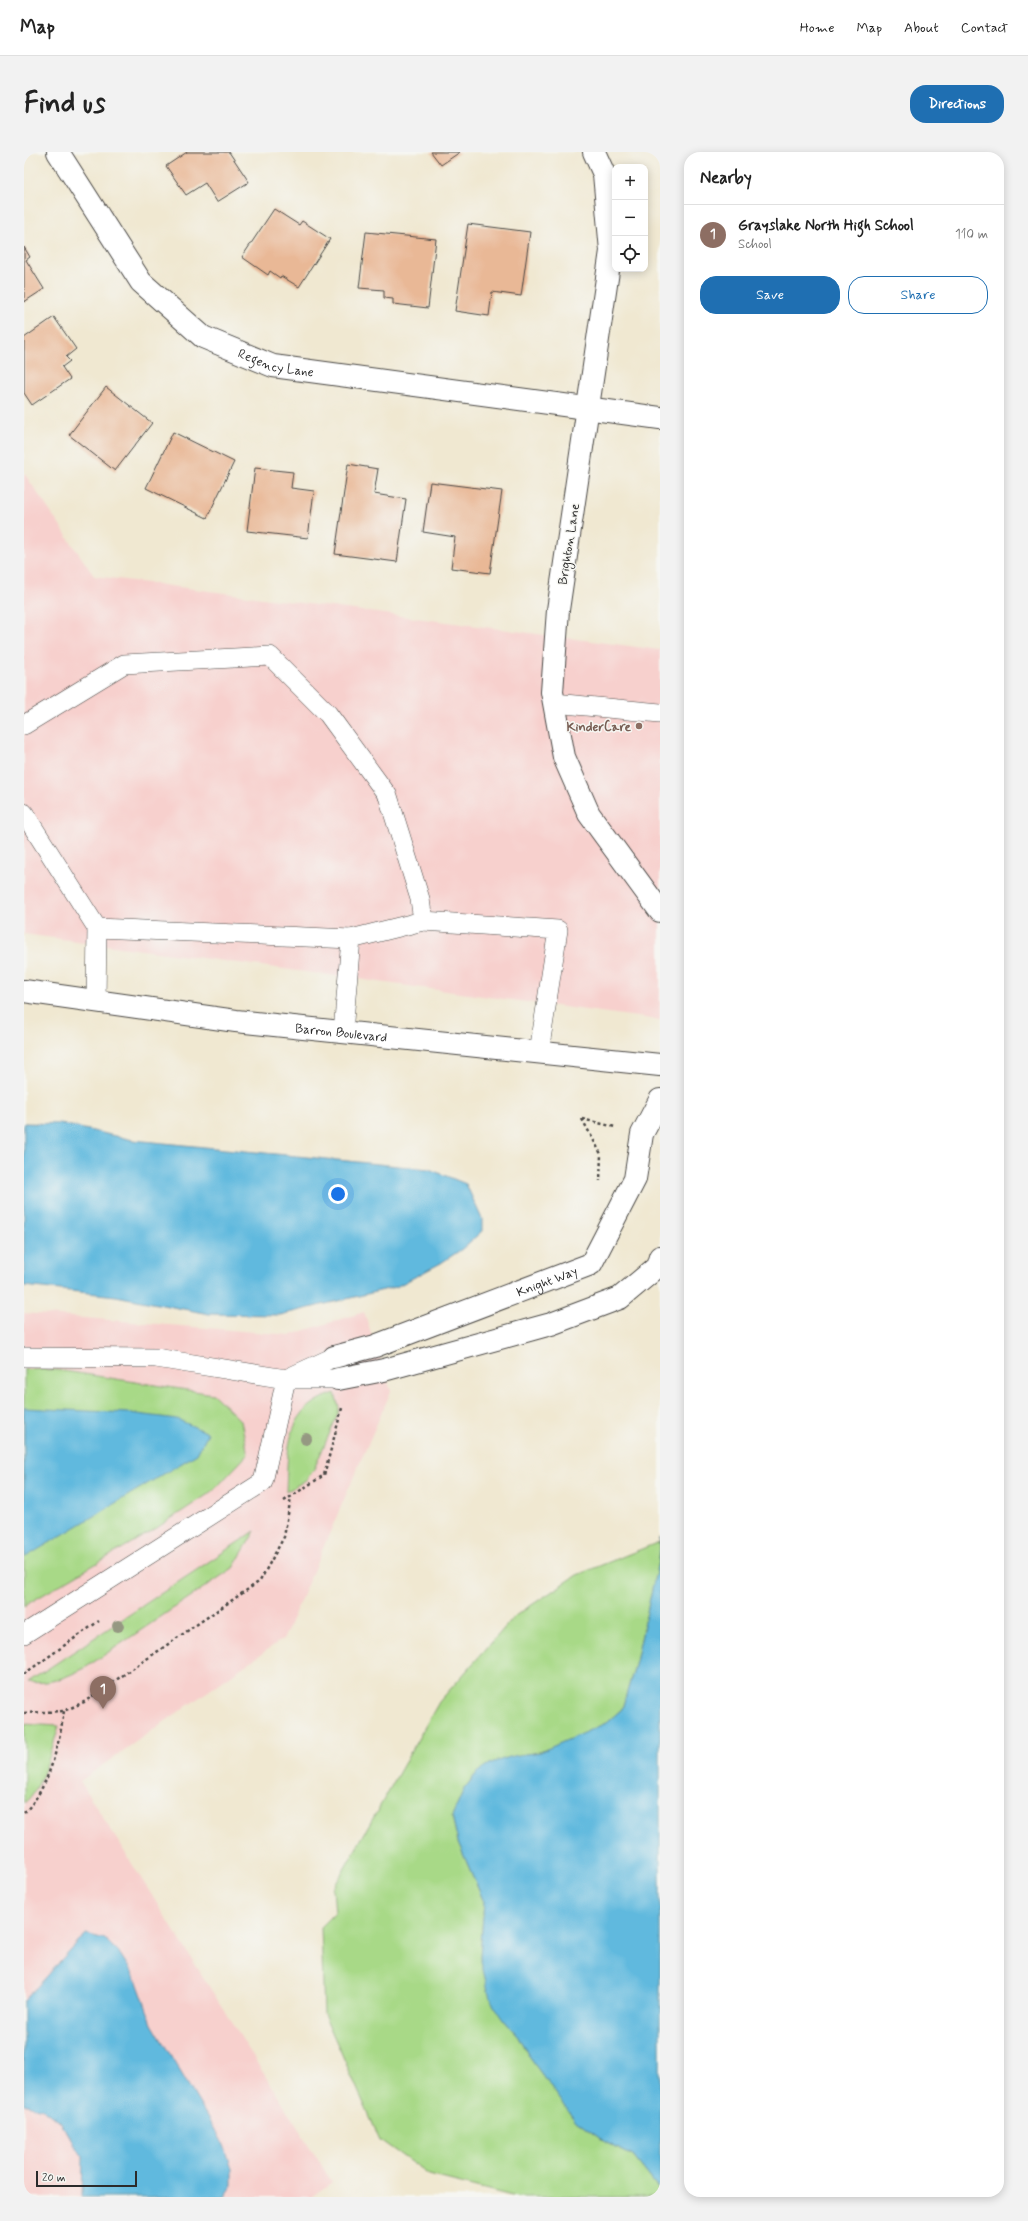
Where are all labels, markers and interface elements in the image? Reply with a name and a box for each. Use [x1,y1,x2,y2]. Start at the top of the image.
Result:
text: Map [20,15,55,40]
text: Home [800,19,834,37]
text: Map [856,19,882,37]
text: About [904,19,939,37]
text: Contact [961,19,1008,37]
button: Directions [910,85,1004,123]
text: Find us [24,86,105,123]
map controls [612,164,648,272]
button: + [612,164,648,200]
text: Nearby [700,167,752,189]
button: − [612,200,648,236]
text: Grayslake North High School [738,216,914,236]
text: 1 [710,226,716,243]
text: 110 m [955,226,988,243]
button: locate [612,236,648,272]
text: School [738,236,772,253]
button: Save [700,276,840,314]
button: Share [848,276,988,314]
street label: Regency Lane [235,345,315,381]
street label: Brighton Lane [555,502,585,586]
place label: KinderCare [566,719,632,736]
marker: KinderCare [634,721,644,731]
street label: Barron Boulevard [294,1020,388,1047]
your location [328,1184,348,1204]
street label: Knight Way [514,1263,580,1302]
pin: 1 [90,1676,116,1709]
scale bar [36,2169,137,2188]
text: 20 m [42,2171,65,2185]

